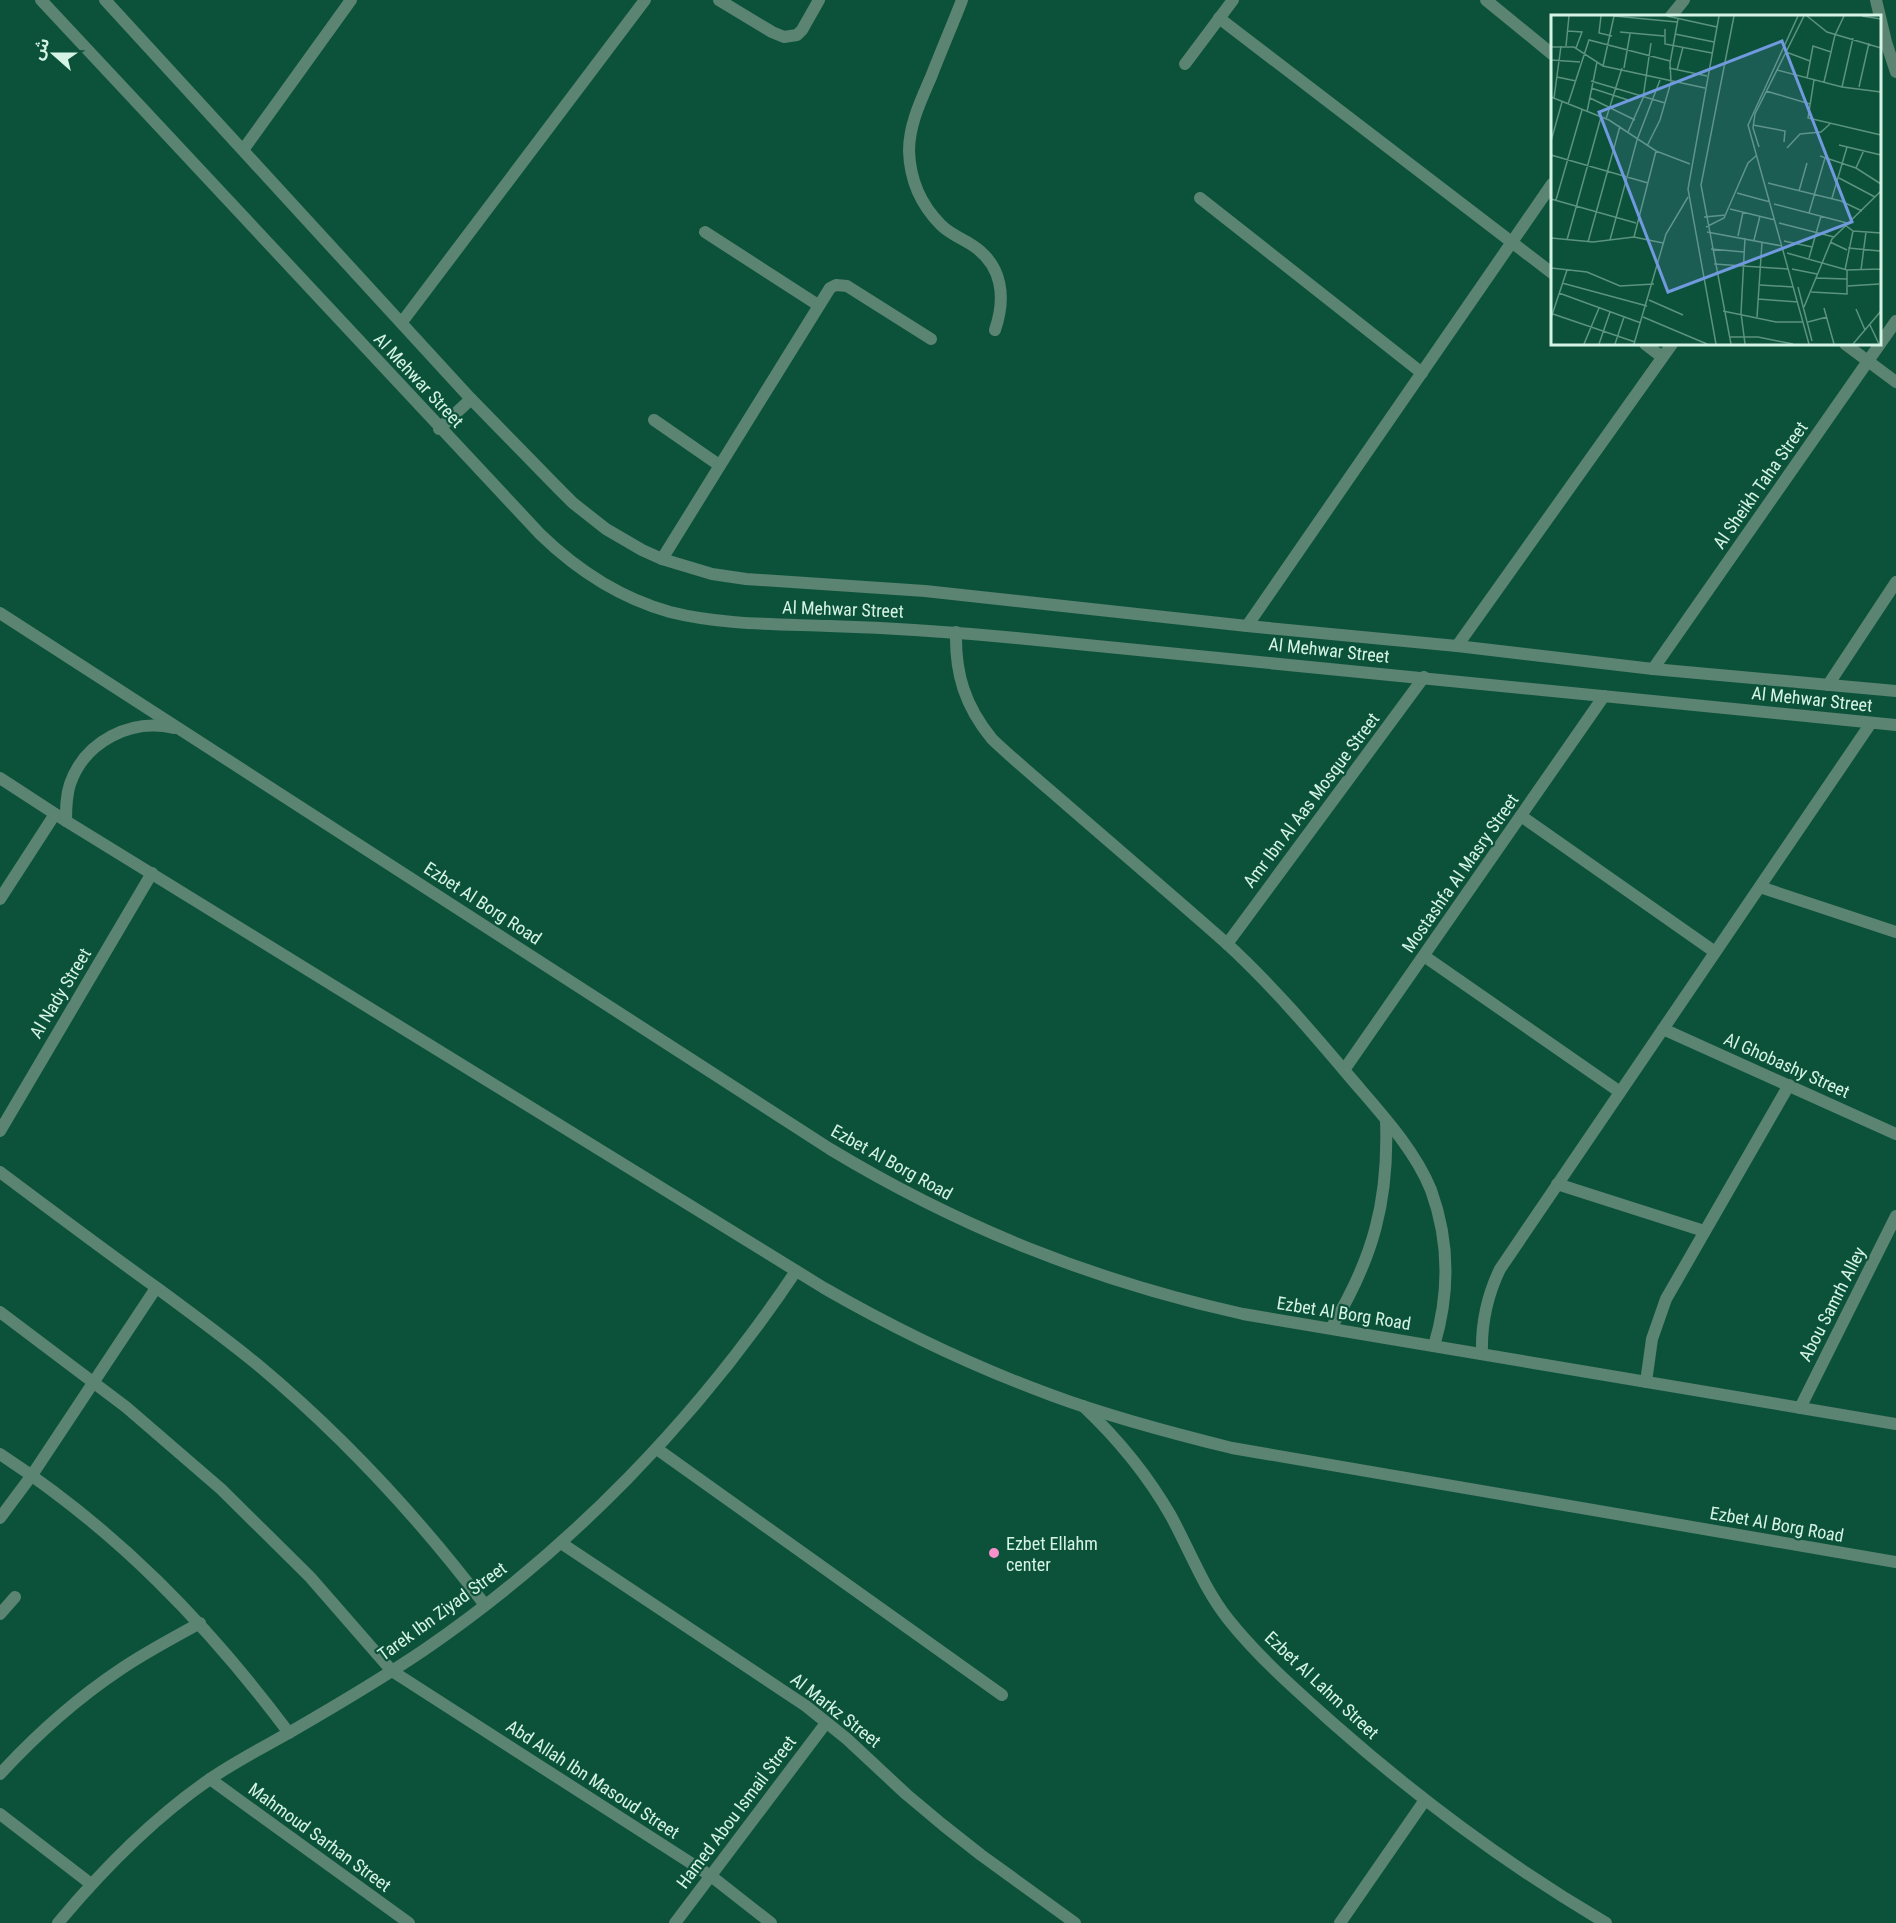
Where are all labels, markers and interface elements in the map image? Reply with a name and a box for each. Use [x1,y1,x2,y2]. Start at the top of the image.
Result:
inset map [1551,15,1881,345]
north arrow [24,24,84,84]
text: ش [28,35,53,62]
street label: Al Mehwar Street [370,328,468,432]
street label: Al Sheikh Taha Street [1708,417,1812,553]
street label: Al Mehwar Street [782,596,904,622]
street label: Al Mehwar Street [1267,633,1391,667]
street label: Al Mehwar Street [1750,682,1874,716]
street label: Amr Ibn Al Aas Mosque Street [1239,709,1383,891]
street label: Mostashfa Al Masry Street [1397,790,1523,956]
street label: Ezbet Al Borg Road [420,857,546,949]
street label: Al Nady Street [25,944,95,1042]
street label: Al Ghobashy Street [1721,1028,1853,1102]
street label: Ezbet Al Borg Road [828,1120,956,1204]
street label: Abou Samrh Alley [1794,1243,1870,1365]
street label: Ezbet Al Borg Road [1275,1292,1413,1334]
street label: Ezbet Al Borg Road [1708,1502,1846,1546]
place label: Ezbet Ellahm center [1006,1533,1098,1575]
marker: Ezbet Ellahm center [987,1546,1001,1560]
street label: Tarek Ibn Ziyad Street [374,1557,510,1665]
street label: Ezbet Al Lahm Street [1261,1627,1383,1743]
street label: Al Markz Street [787,1668,885,1752]
street label: Abd Allah Ibn Masoud Street [503,1715,683,1843]
street label: Hamed Abou Ismail Street [672,1732,800,1892]
street label: Mahmoud Sarhan Street [245,1778,395,1896]

